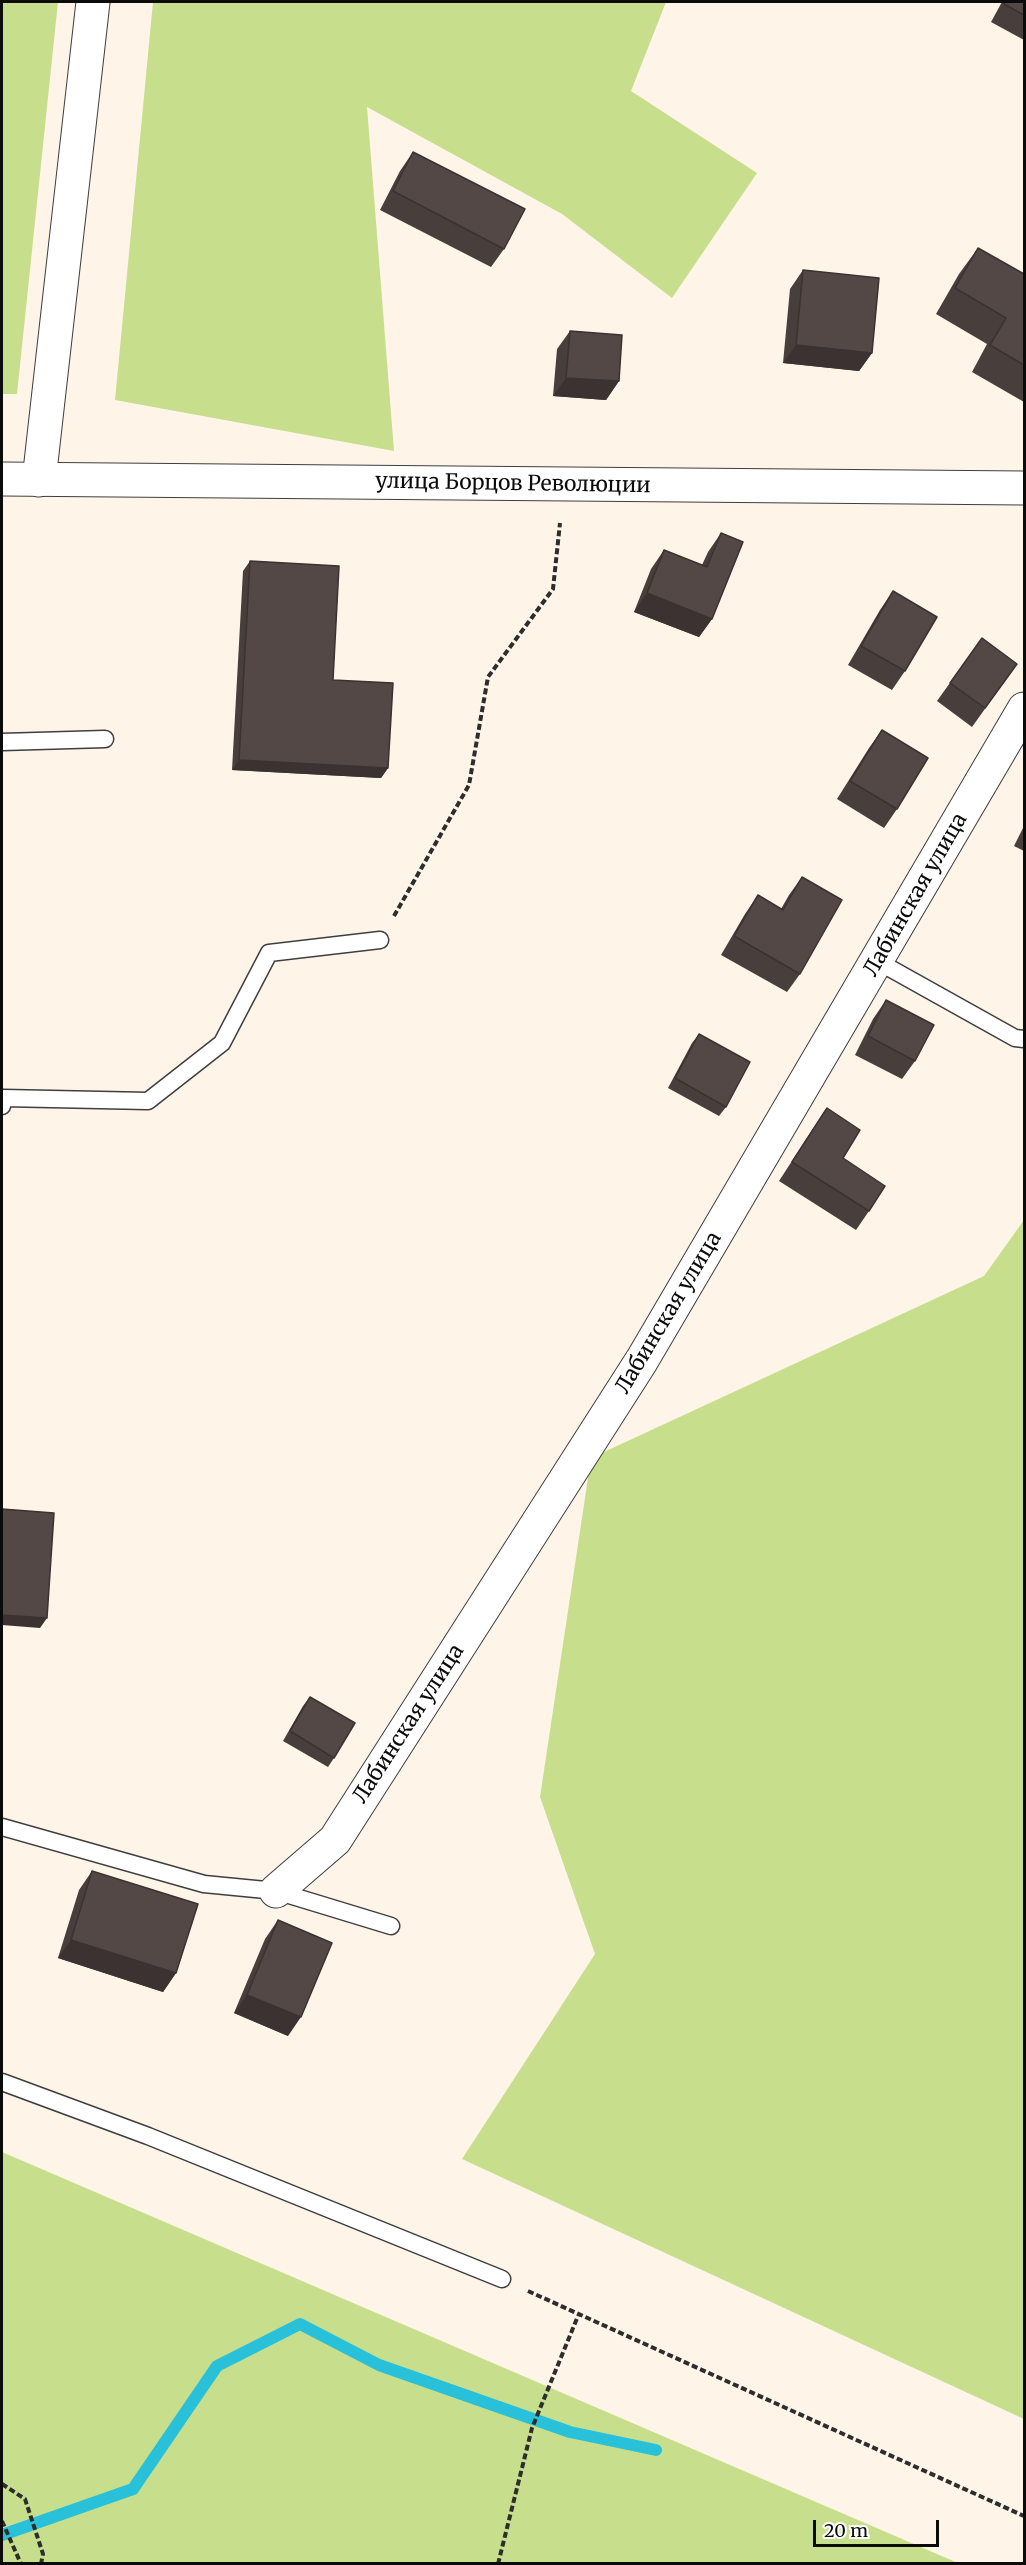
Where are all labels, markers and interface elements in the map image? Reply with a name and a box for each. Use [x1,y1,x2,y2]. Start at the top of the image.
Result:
street label: улица Борцов Революции [375,469,651,499]
street label: Лабинская улица [859,809,973,981]
street label: Лабинская улица [611,1228,727,1398]
street label: Лабинская улица [348,1640,470,1808]
scale bar [816,2508,942,2546]
text: 20 m [824,2519,868,2542]

